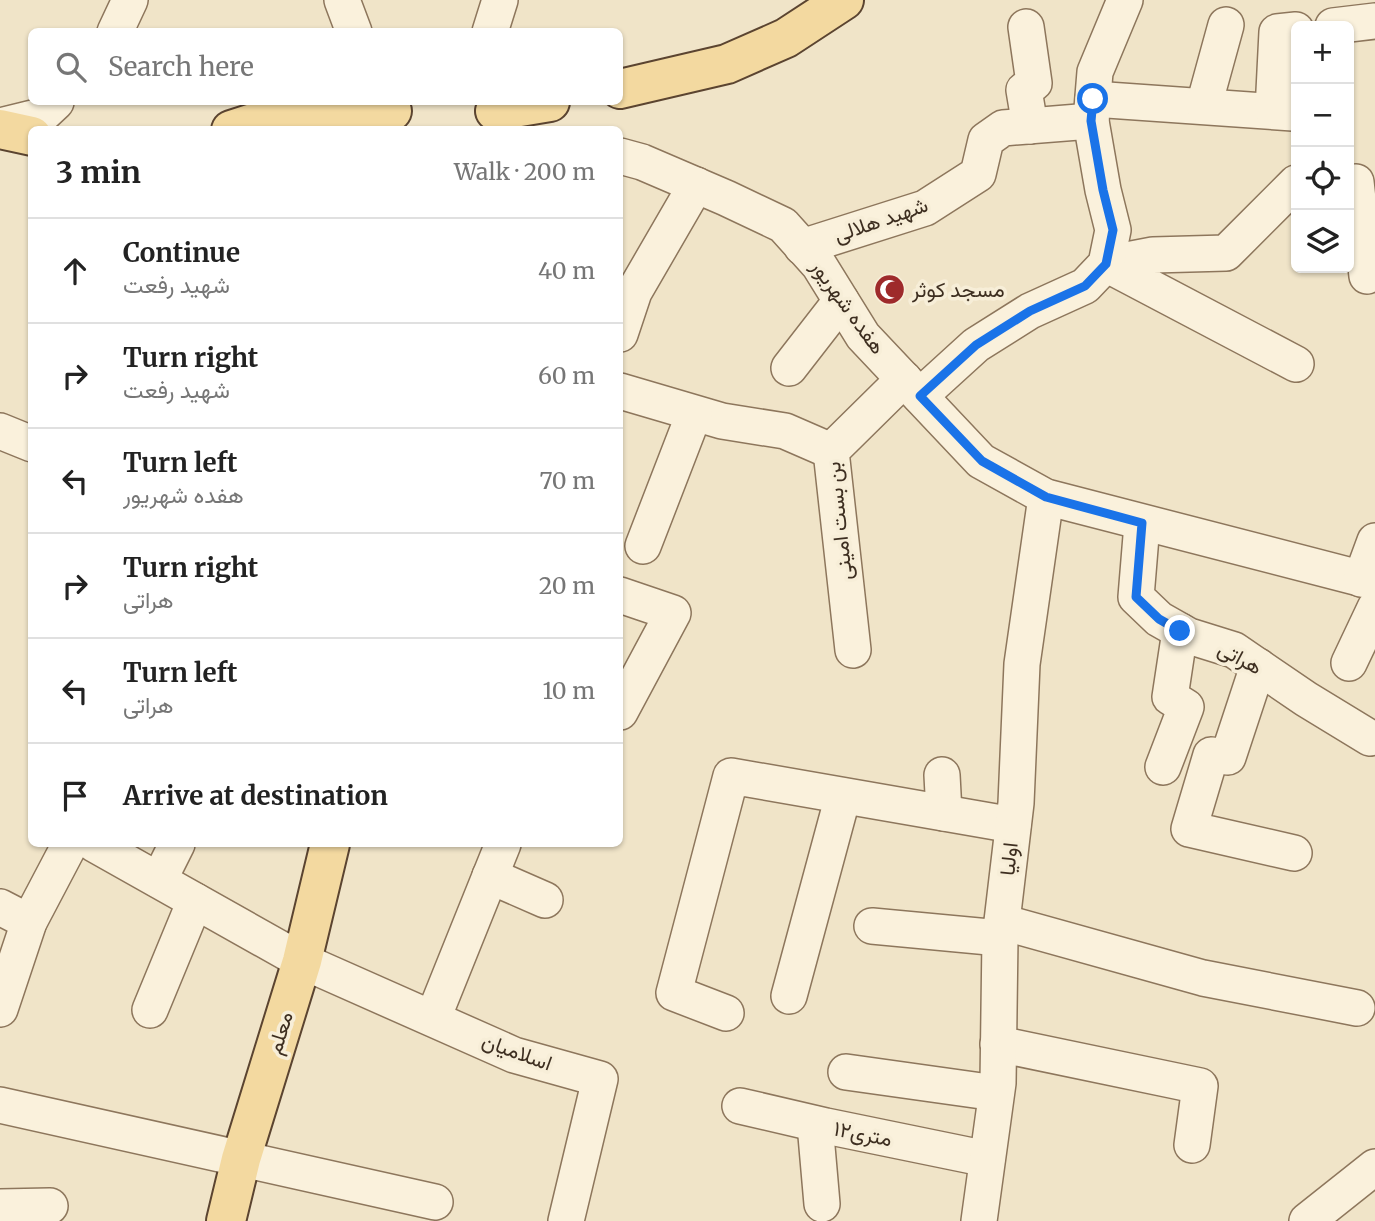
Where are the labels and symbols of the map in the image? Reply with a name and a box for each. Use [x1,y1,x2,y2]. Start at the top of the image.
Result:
route start [1077,83,1108,114]
street label: شهید هلالی [830,191,931,248]
street label: هفده شهریور [804,253,892,359]
mosque icon: مسجد کوثر [872,273,906,307]
place label: مسجد کوثر [911,276,1005,303]
street label: بن بست امینی [819,460,858,582]
route end [1164,615,1195,646]
street label: هراتی [1213,635,1267,680]
street label: اولیا [993,841,1024,877]
street label: معلم [260,1008,300,1058]
street label: اسلامیان [478,1026,556,1077]
street label: ۱۲متری [832,1115,894,1152]

